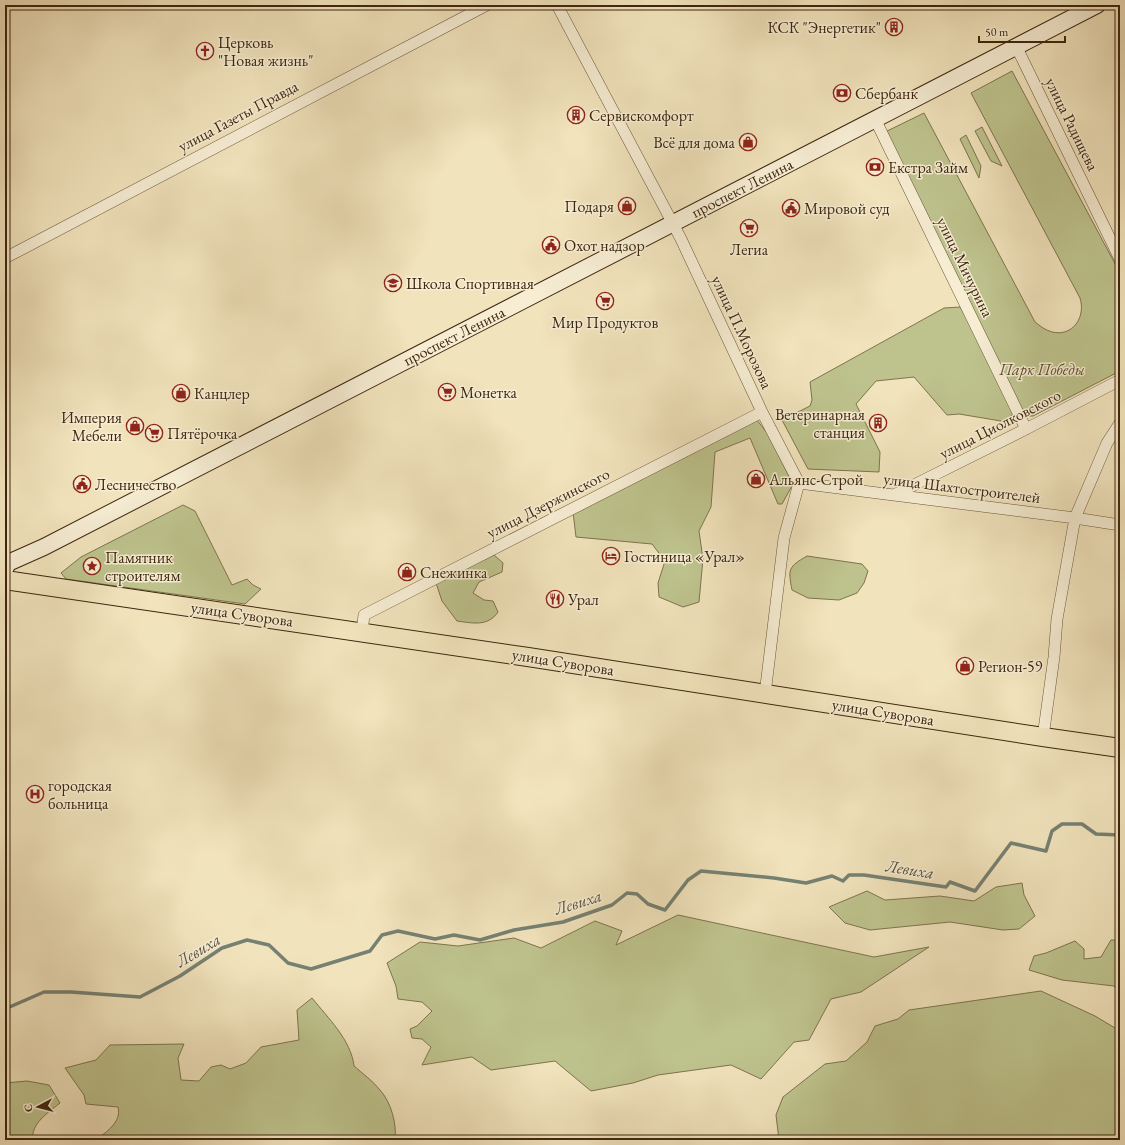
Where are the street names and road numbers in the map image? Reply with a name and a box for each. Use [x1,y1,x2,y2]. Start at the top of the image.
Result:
street label: улица Радищева [1040,74,1104,175]
street label: улица Газеты Правда [174,75,302,156]
street label: проспект Ленина [688,153,797,223]
street label: улица Мичурина [932,213,999,321]
street label: улица П.Морозова [707,272,778,393]
street label: проспект Ленина [400,301,509,371]
street label: улица Циолковского [936,384,1064,464]
street label: улица Дзержинского [483,463,613,543]
street label: улица Шахтостроителей [882,468,1042,508]
street label: улица Суворова [190,596,295,632]
street label: улица Суворова [510,644,616,681]
street label: улица Суворова [830,694,936,731]

